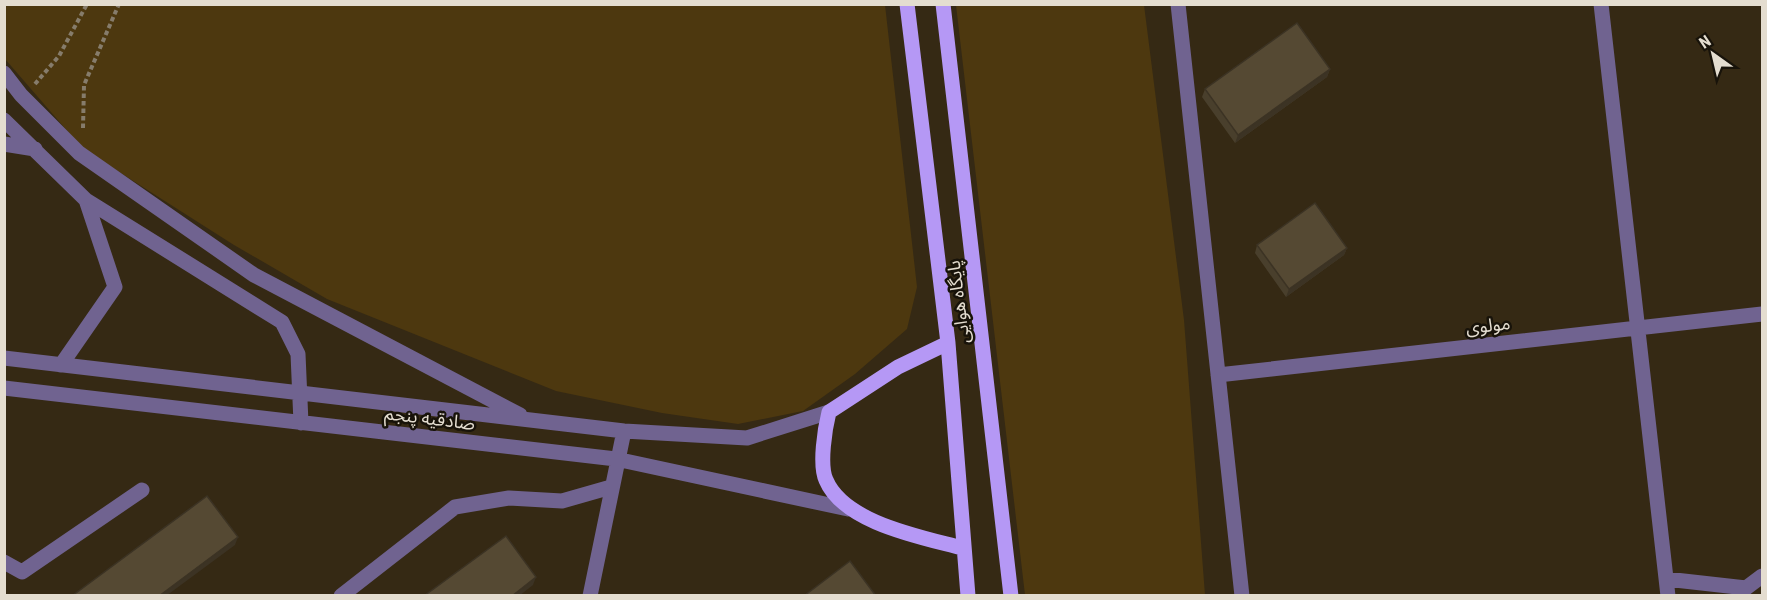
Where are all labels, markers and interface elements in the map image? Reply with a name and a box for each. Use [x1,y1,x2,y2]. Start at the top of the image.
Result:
north arrow [1683,24,1743,84]
text: N [1696,31,1714,53]
street label: پایگاه هوایی [942,259,975,345]
street label: مولوی [1465,312,1511,339]
street label: صادقیه پنجم [383,402,476,437]

